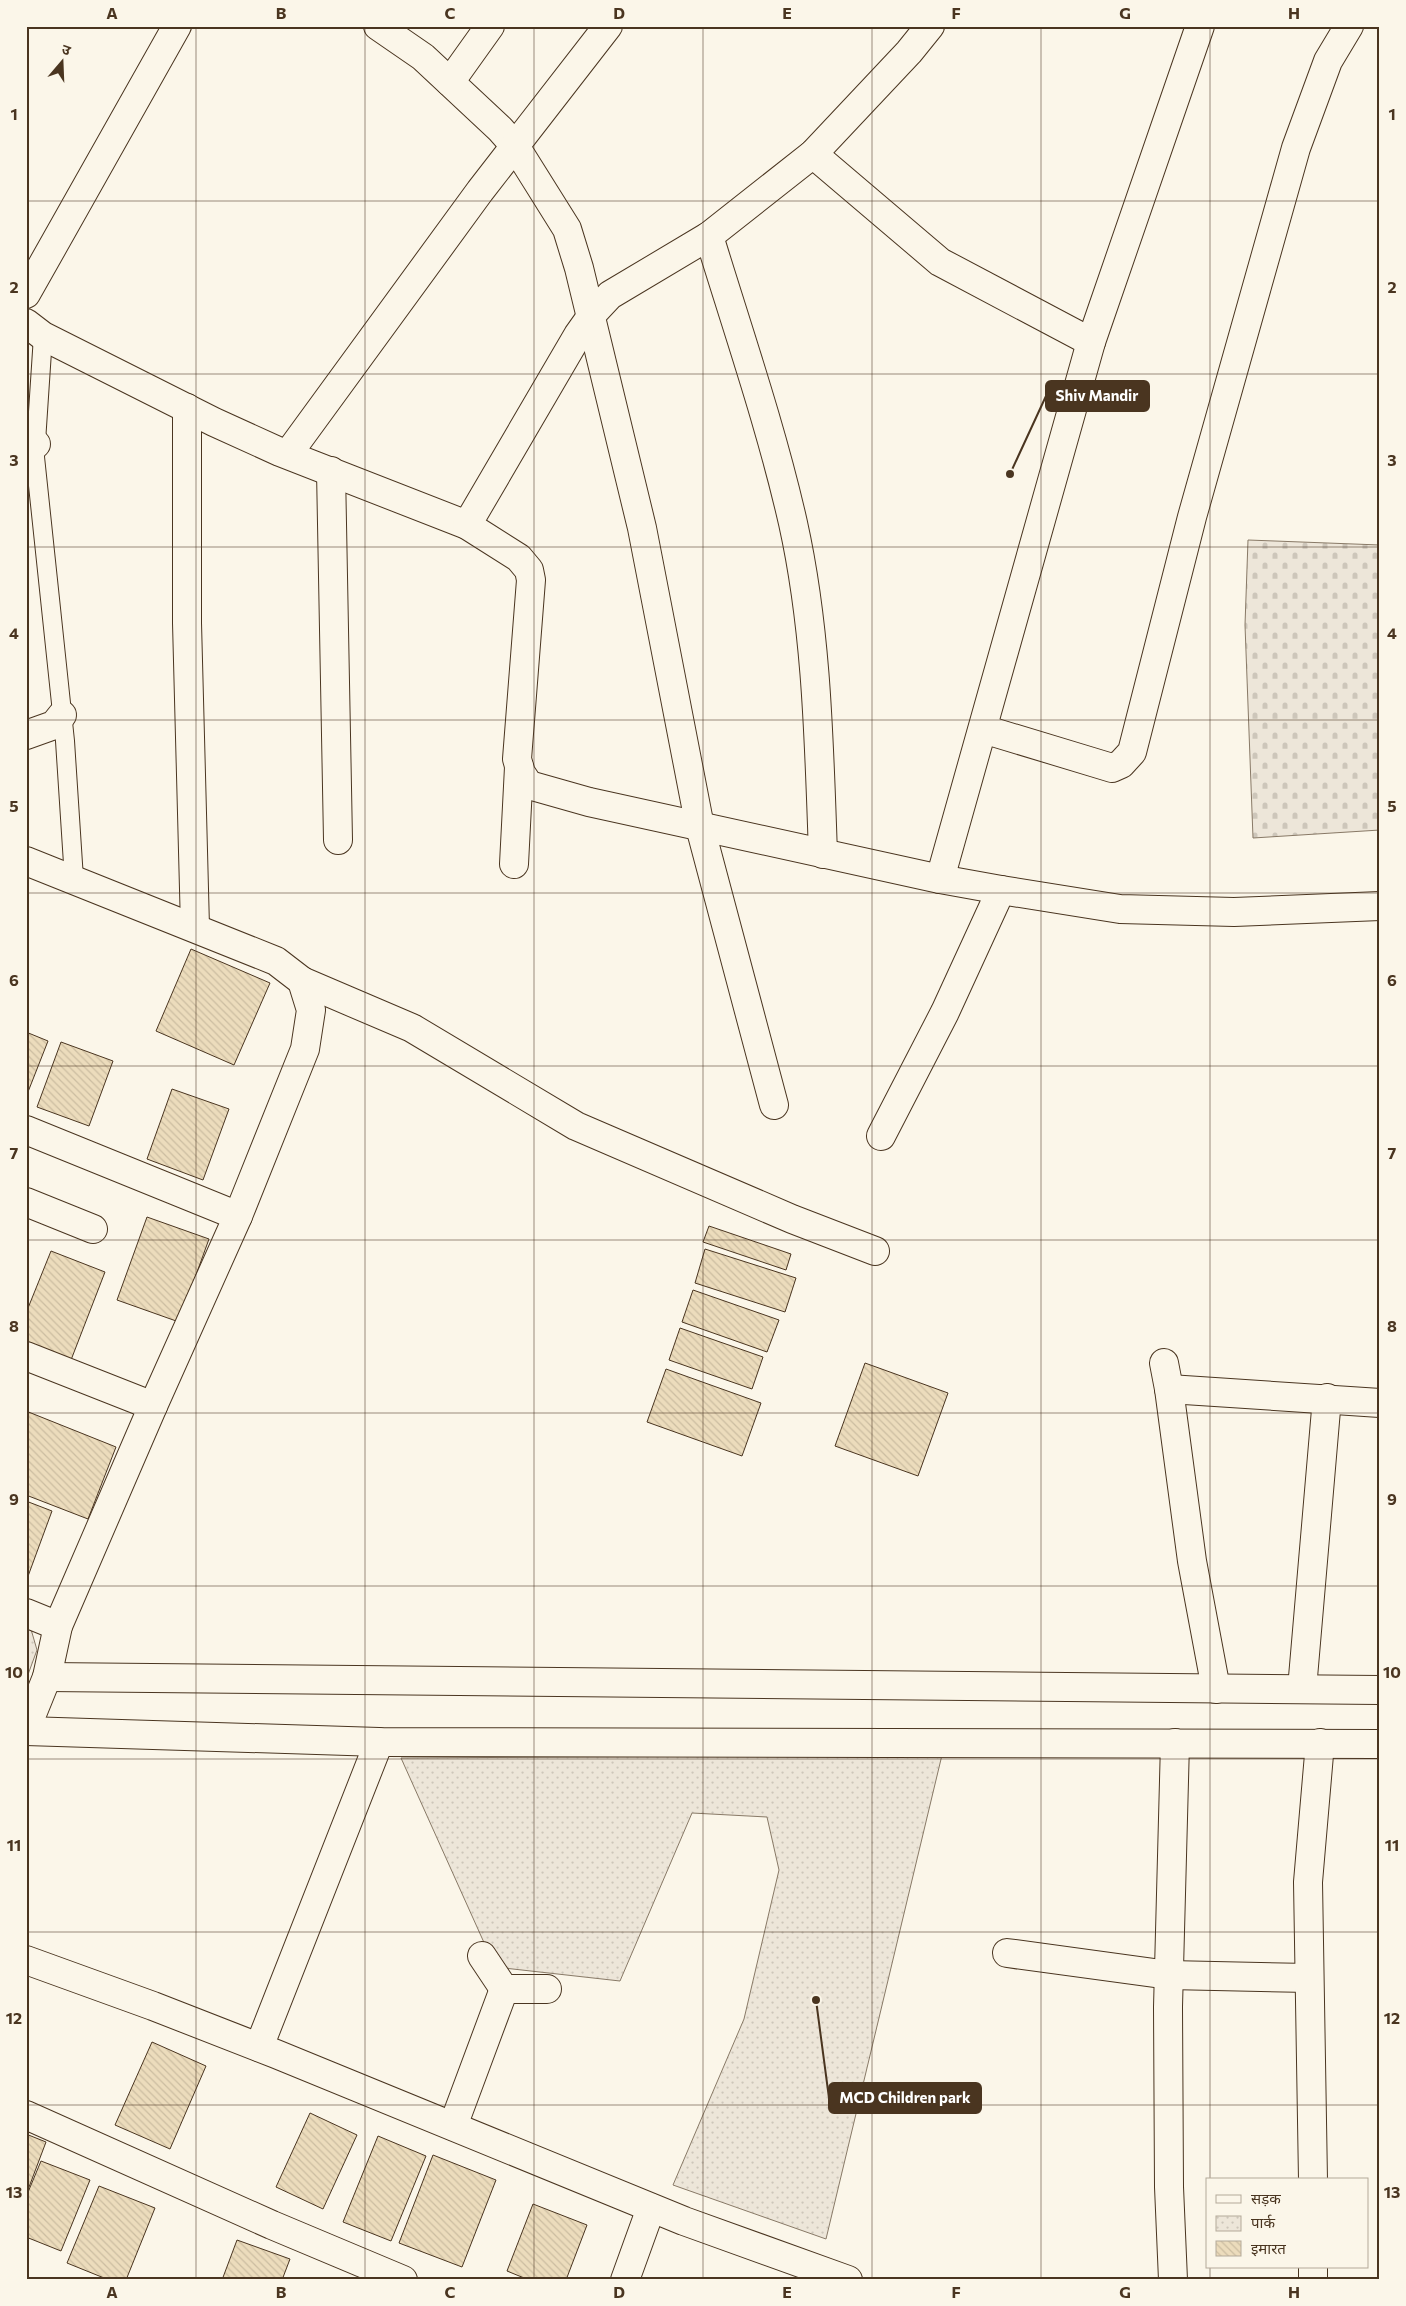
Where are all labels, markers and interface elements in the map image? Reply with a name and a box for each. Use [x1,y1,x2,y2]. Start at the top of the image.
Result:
text: A [106,3,118,22]
text: B [276,3,287,22]
text: C [445,3,456,22]
text: D [613,3,625,22]
text: E [782,3,792,22]
text: F [951,3,961,22]
text: G [1119,3,1131,22]
text: H [1288,3,1300,22]
north arrow [38,38,88,88]
text: उ [60,40,74,59]
text: 1 [10,104,18,123]
text: 1 [1388,104,1396,123]
text: 2 [9,277,19,296]
text: 2 [1387,277,1397,296]
callout: Shiv Mandir [1046,381,1149,411]
text: Shiv Mandir [1056,386,1138,404]
text: 3 [9,450,19,469]
text: 3 [1387,450,1397,469]
text: 4 [9,623,19,642]
text: 4 [1387,623,1397,642]
text: 5 [9,796,19,815]
text: 5 [1387,796,1397,815]
text: 6 [9,970,19,989]
text: 6 [1387,970,1397,989]
text: 7 [10,1143,19,1162]
text: 7 [1388,1143,1397,1162]
text: 8 [9,1316,19,1335]
text: 8 [1387,1316,1397,1335]
text: 9 [9,1489,19,1508]
text: 9 [1387,1489,1397,1508]
text: 10 [5,1662,23,1681]
text: 10 [1383,1662,1401,1681]
text: 11 [7,1835,21,1854]
text: 11 [1385,1835,1399,1854]
text: 12 [6,2008,22,2027]
text: 12 [1384,2008,1400,2027]
callout: MCD Children park [829,2083,981,2113]
text: MCD Children park [839,2088,971,2106]
legend [1206,2178,1368,2268]
text: 13 [6,2182,22,2201]
text: 13 [1384,2182,1400,2201]
text: सड़क [1251,2189,1281,2207]
text: पार्क [1251,2213,1275,2231]
text: इमारत [1251,2239,1286,2257]
text: A [106,2282,118,2301]
text: B [276,2282,287,2301]
text: C [445,2282,456,2301]
text: D [613,2282,625,2301]
text: E [782,2282,792,2301]
text: F [951,2282,961,2301]
text: G [1119,2282,1131,2301]
text: H [1288,2282,1300,2301]

